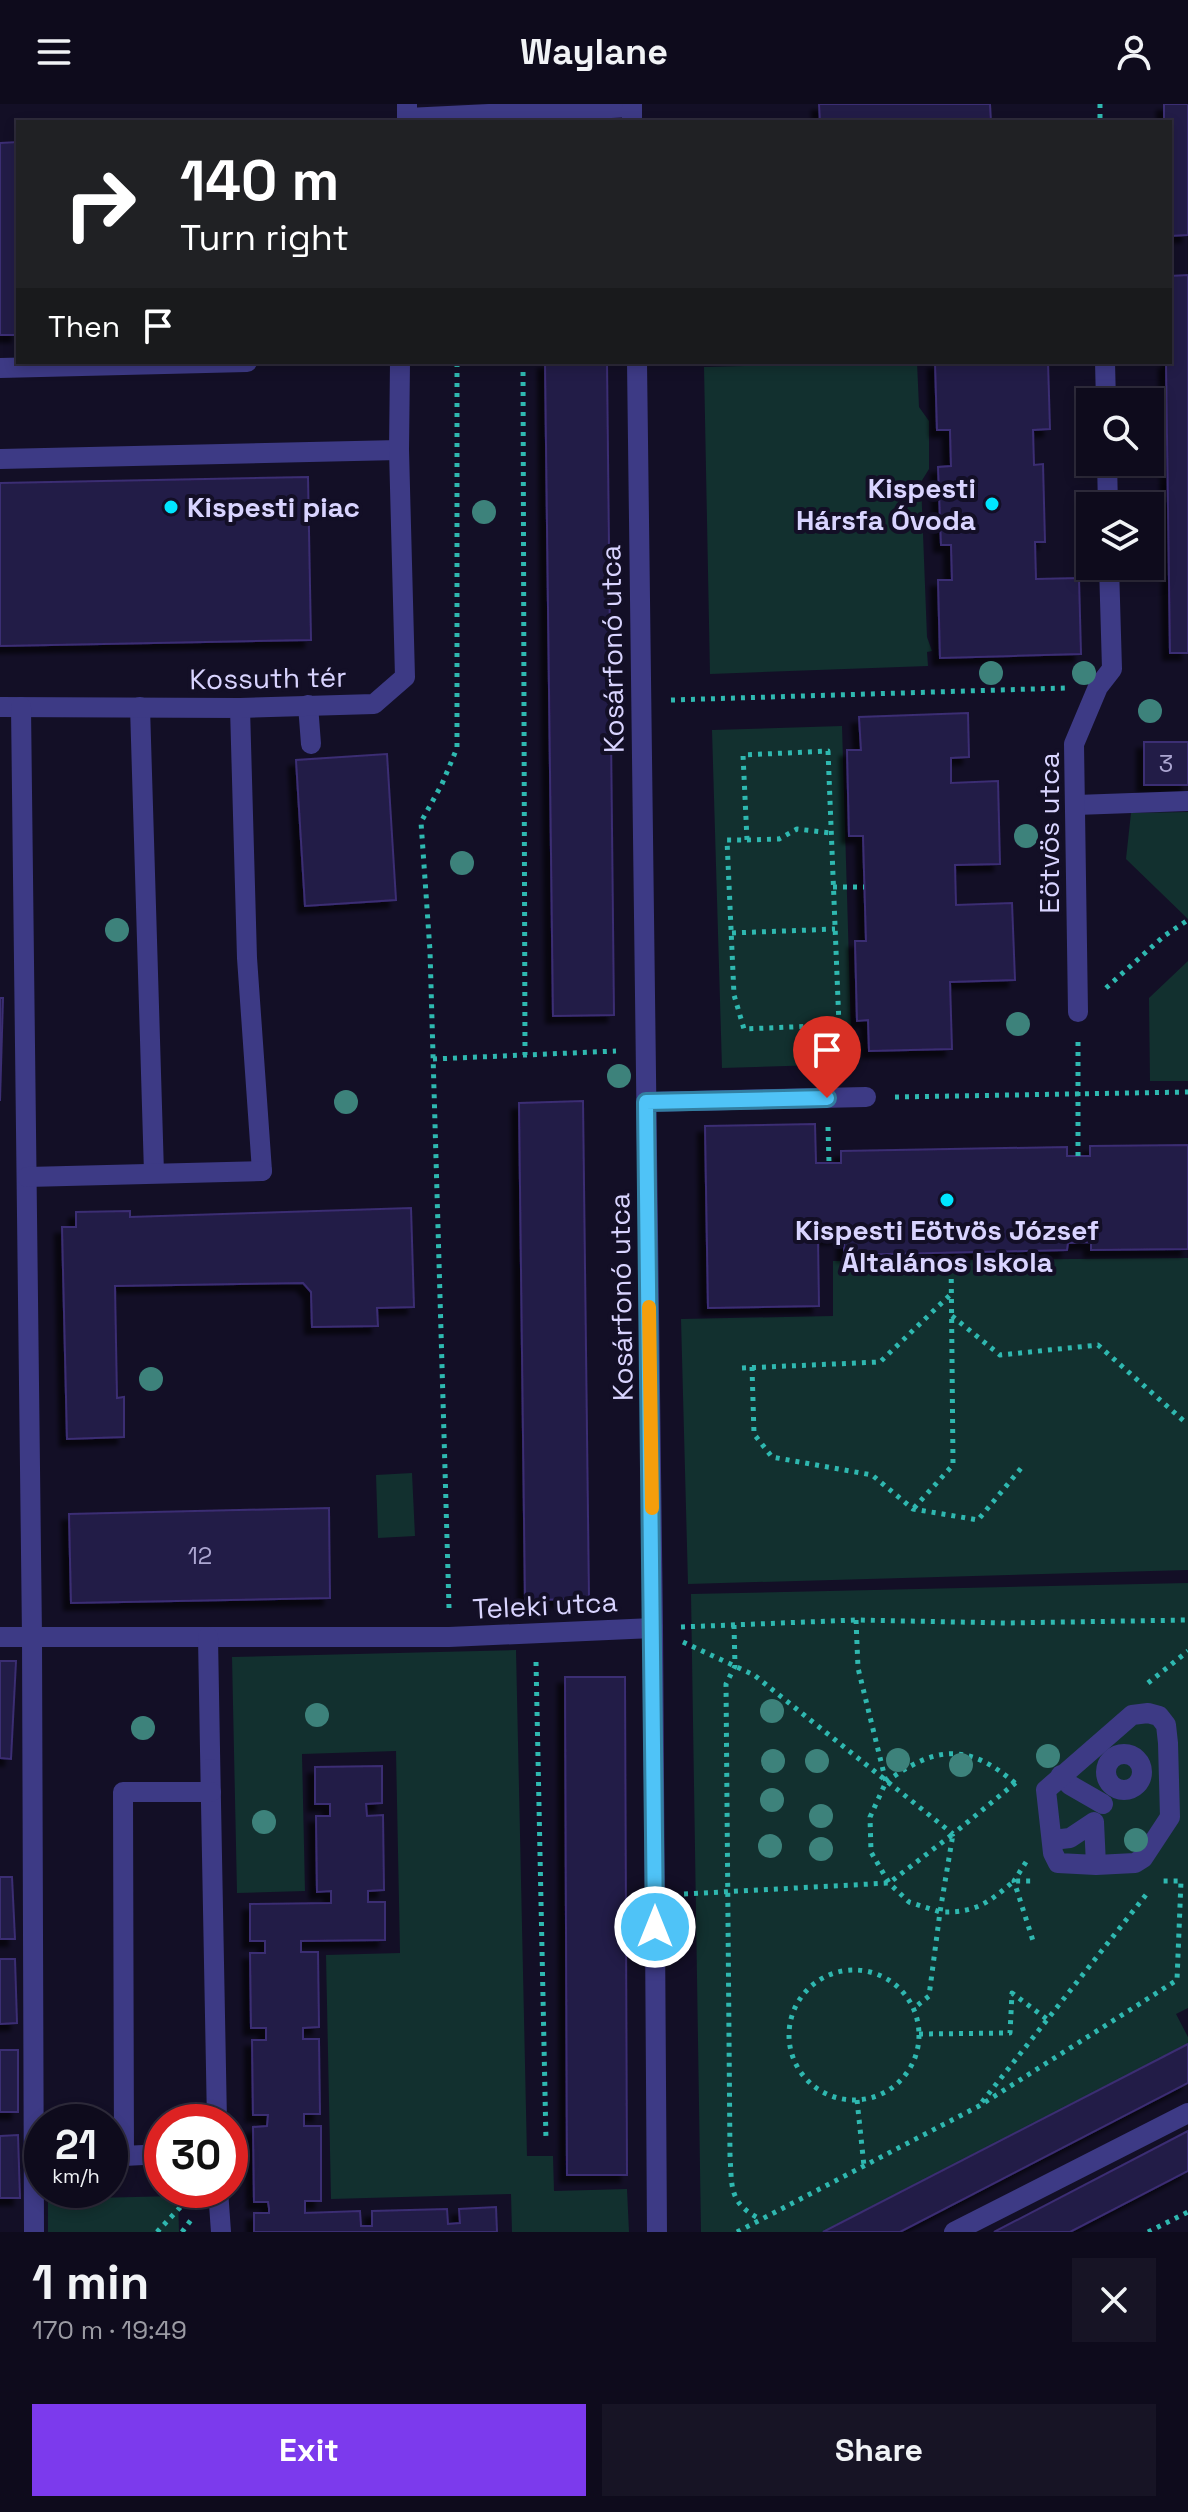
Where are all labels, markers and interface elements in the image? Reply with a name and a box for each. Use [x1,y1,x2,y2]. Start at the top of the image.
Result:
text: Waylane [520,29,668,75]
icon: menu [32,30,76,74]
icon: person [1112,30,1156,74]
text: 140 m [180,145,339,216]
icon: right [48,152,152,256]
text: Turn right [180,215,349,261]
icon: arrive [136,304,180,348]
text: Then [48,307,120,346]
map controls [1076,388,1164,580]
button: search [1076,388,1164,476]
place label: Kispesti Hársfa Óvoda [796,470,976,538]
place label: Kispesti piac [187,489,360,525]
button: layers [1076,492,1164,580]
marker: Kispesti Hársfa Óvoda [983,495,1001,513]
marker: Kispesti piac [162,498,180,516]
street label: Kosárfonó utca [592,545,632,753]
street label: Kossuth tér [189,659,347,697]
house number: 3 [1159,748,1173,779]
street label: Eötvös utca [1031,752,1067,914]
pin [793,1016,861,1098]
icon: arrive [805,1028,849,1072]
marker: Kispesti Eötvös József Általános Iskola [938,1191,956,1209]
street label: Kosárfonó utca [601,1193,641,1401]
place label: Kispesti Eötvös József Általános Iskola [795,1212,1099,1280]
house number: 12 [188,1540,212,1571]
street label: Teleki utca [472,1583,618,1627]
position arrow [613,1885,697,1969]
speed limit sign: 30 [144,2104,248,2208]
text: 21 [55,2120,97,2171]
text: km/h [52,2163,100,2189]
text: 1 min [32,2252,149,2313]
button: close [1072,2258,1156,2342]
text: 170 m · 19:49 [32,2313,187,2347]
button: Exit [32,2404,586,2496]
button: Share [602,2404,1156,2496]

